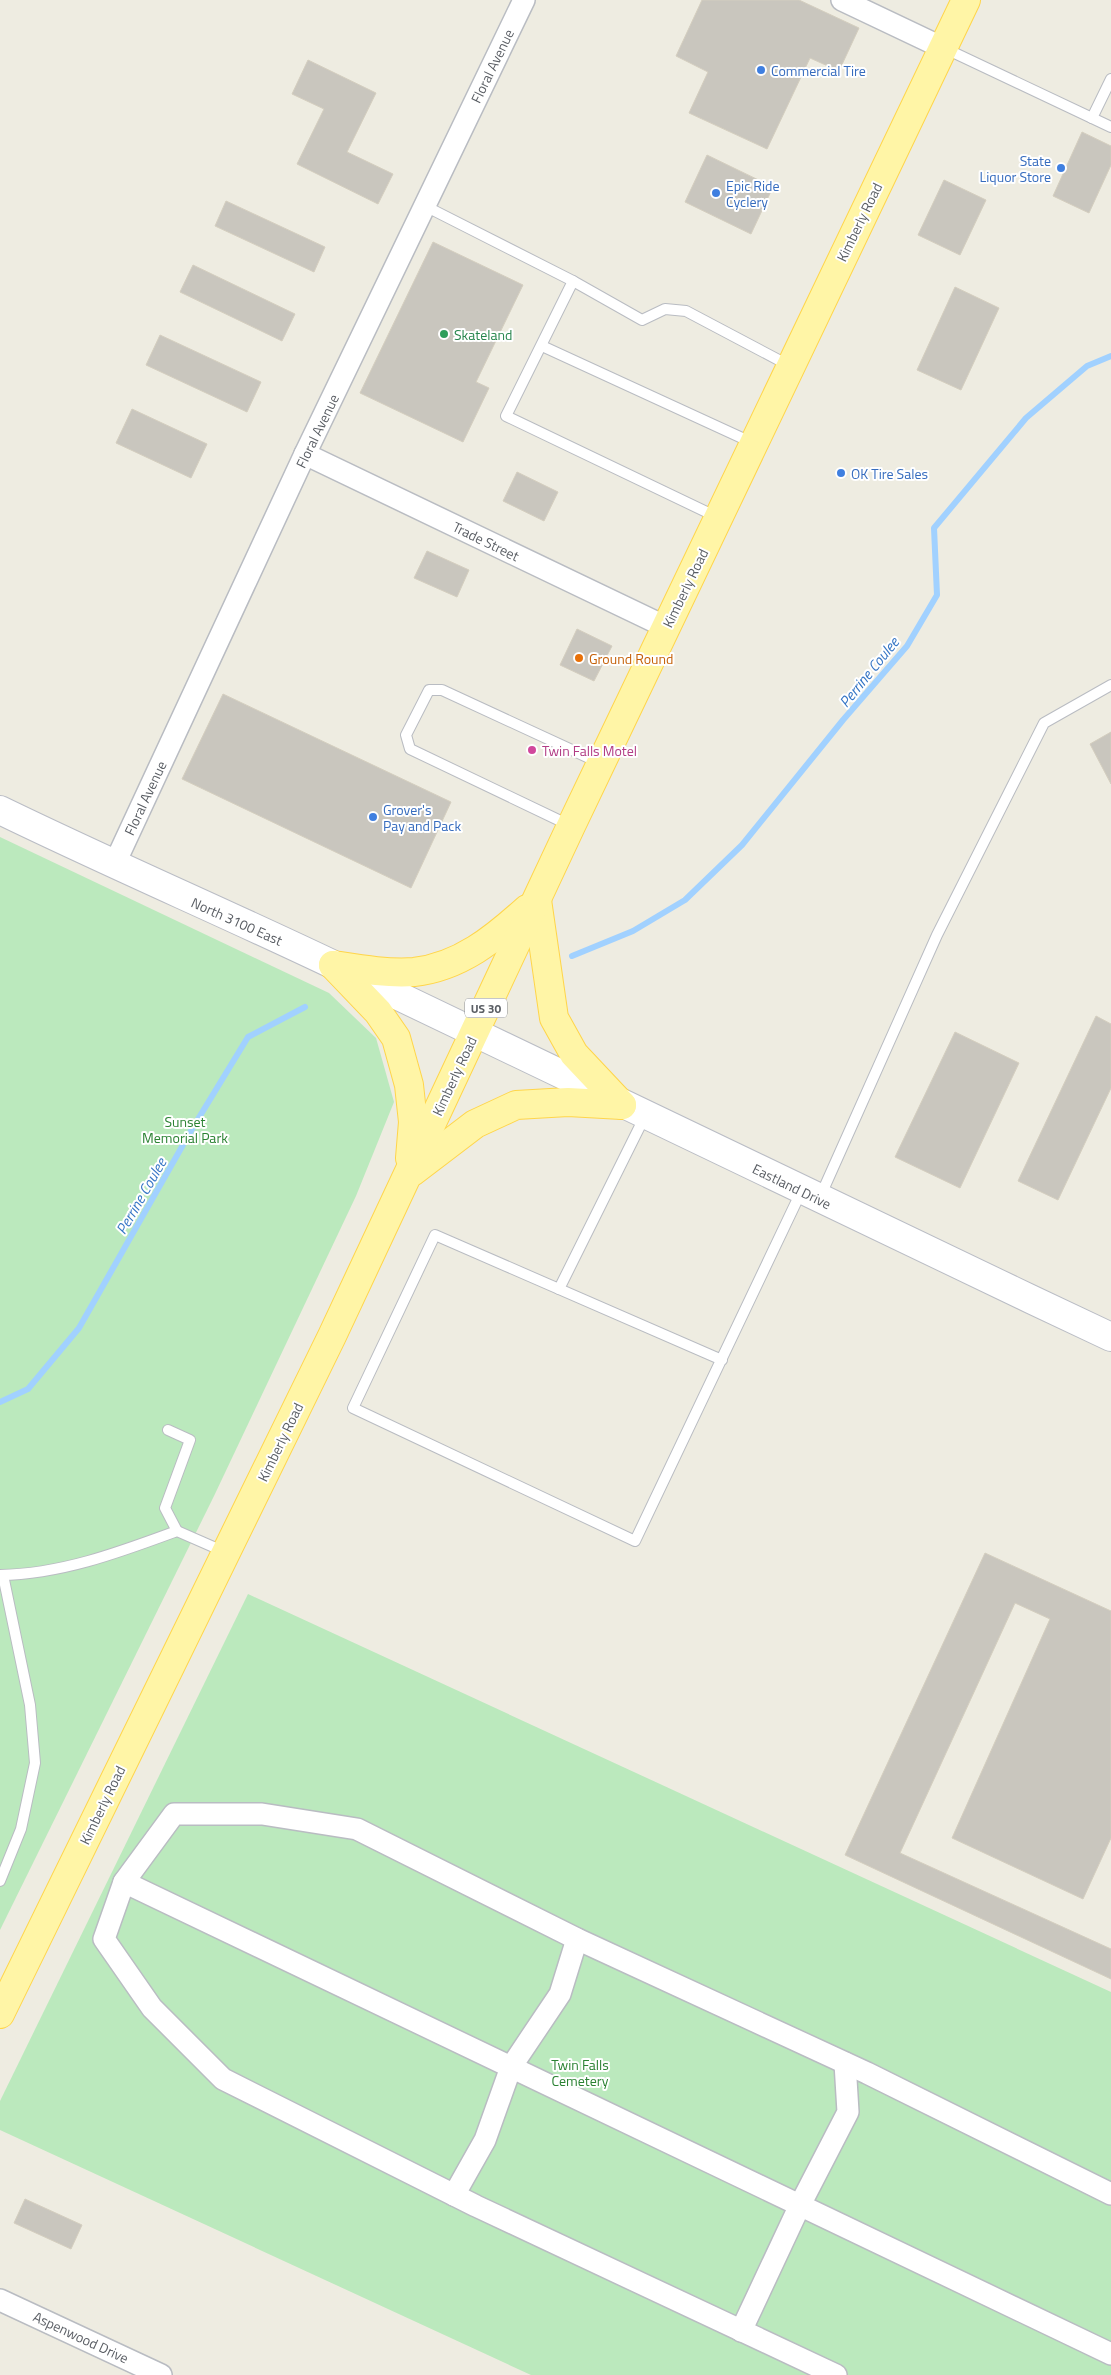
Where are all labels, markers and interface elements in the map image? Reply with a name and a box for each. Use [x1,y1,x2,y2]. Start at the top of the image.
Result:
street label: Floral Avenue [465,25,519,107]
place label: Commercial Tire [771,60,866,81]
marker: Commercial Tire [755,64,767,76]
place label: State Liquor Store [980,150,1051,187]
marker: State Liquor Store [1055,162,1067,174]
place label: Epic Ride Cyclery [726,175,780,212]
street label: Kimberly Road [831,179,887,265]
marker: Epic Ride Cyclery [710,187,722,199]
place label: Skateland [454,324,512,345]
marker: Skateland [438,328,450,340]
street label: Floral Avenue [290,390,344,472]
place label: OK Tire Sales [851,463,928,484]
marker: OK Tire Sales [835,467,847,479]
street label: Trade Street [449,516,523,566]
street label: Kimberly Road [657,545,713,631]
water label: Perrine Coulee [833,631,905,712]
place label: Ground Round [589,648,673,669]
marker: Ground Round [573,652,585,664]
place label: Twin Falls Motel [542,740,637,761]
marker: Twin Falls Motel [526,744,538,756]
street label: Floral Avenue [119,757,171,839]
place label: Grover's Pay and Pack [383,799,461,836]
marker: Grover's Pay and Pack [367,811,379,823]
street label: North 3100 East [188,892,286,951]
road number: US 30 [465,998,507,1018]
street label: Kimberly Road [426,1033,482,1119]
park label: Sunset Memorial Park [142,1111,228,1148]
water label: Perrine Coulee [110,1153,173,1238]
street label: Eastland Drive [749,1158,835,1214]
street label: Kimberly Road [252,1399,308,1485]
street label: Kimberly Road [74,1762,130,1848]
park label: Twin Falls Cemetery [551,2054,609,2091]
street label: Aspenwood Drive [30,2306,132,2368]

